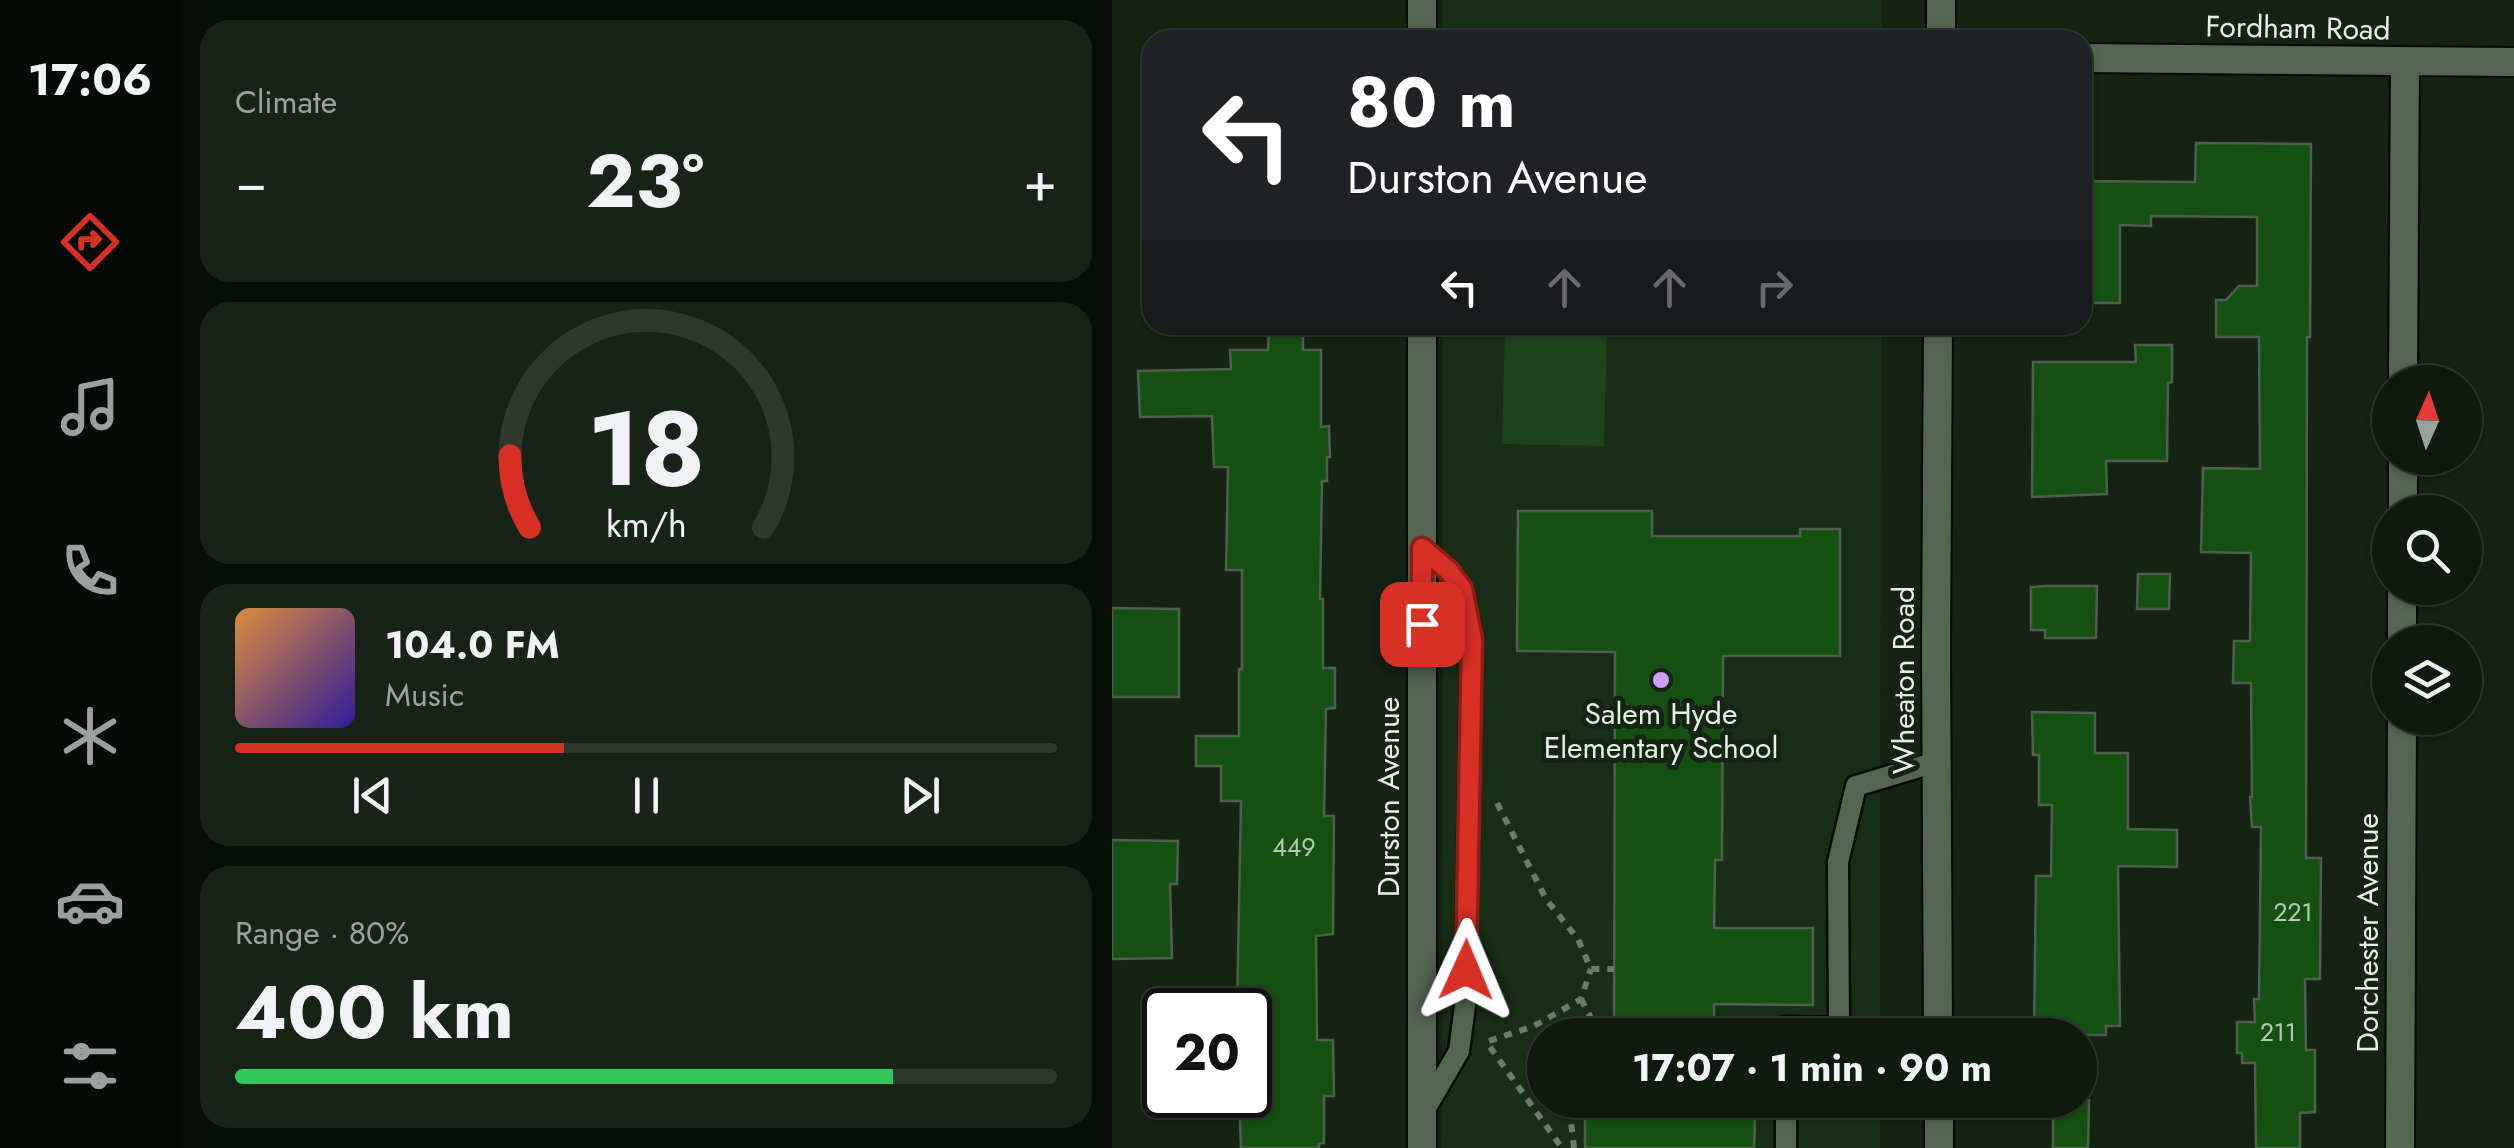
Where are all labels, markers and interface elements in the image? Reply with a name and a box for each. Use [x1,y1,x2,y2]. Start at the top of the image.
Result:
street label: Fordham Road [2205,4,2391,51]
text: 17:06 [28,47,152,112]
text: 80 m [1347,52,1516,153]
icon: left [1182,70,1312,200]
text: Climate [235,79,337,125]
text: 23° [586,127,704,235]
text: − [235,142,267,222]
text: + [1023,142,1057,222]
text: Durston Avenue [1347,145,1647,210]
icon: directions [55,207,125,277]
icon: left [1432,260,1487,315]
icon: ahead [1537,260,1592,315]
icon: ahead [1642,260,1697,315]
icon: right [1747,260,1802,315]
north arrow [2372,365,2482,475]
map controls [2372,365,2482,735]
icon: music [55,372,125,442]
text: 18 [587,374,705,524]
button: search [2372,495,2482,605]
text: km/h [606,499,686,550]
icon: phone [55,536,125,606]
pin [1380,582,1465,667]
street label: Wheaton Road [1882,586,1925,774]
icon: arrive [1395,597,1450,652]
text: 104.0 FM [385,617,560,672]
button: layers [2372,625,2482,735]
marker: Salem Hyde Elementary School [1650,669,1672,691]
text: Music [385,672,464,718]
place label: Salem Hyde Elementary School [1544,692,1778,769]
street label: Durston Avenue [1367,697,1410,897]
icon: climate [55,701,125,771]
icon: previous [345,768,400,823]
icon: pause [619,768,674,823]
icon: next [893,768,948,823]
street label: Dorchester Avenue [2346,813,2389,1053]
house number: 449 [1272,829,1316,865]
icon: car [55,866,125,936]
house number: 221 [2273,894,2313,930]
text: Range · 80% [235,910,409,956]
position arrow [1414,918,1518,1022]
text: 400 km [235,958,514,1066]
speed limit sign: 20 [1142,988,1272,1118]
house number: 211 [2260,1014,2296,1050]
icon: filters [55,1031,125,1101]
text: 17:07 · 1 min · 90 m [1632,1040,1992,1095]

